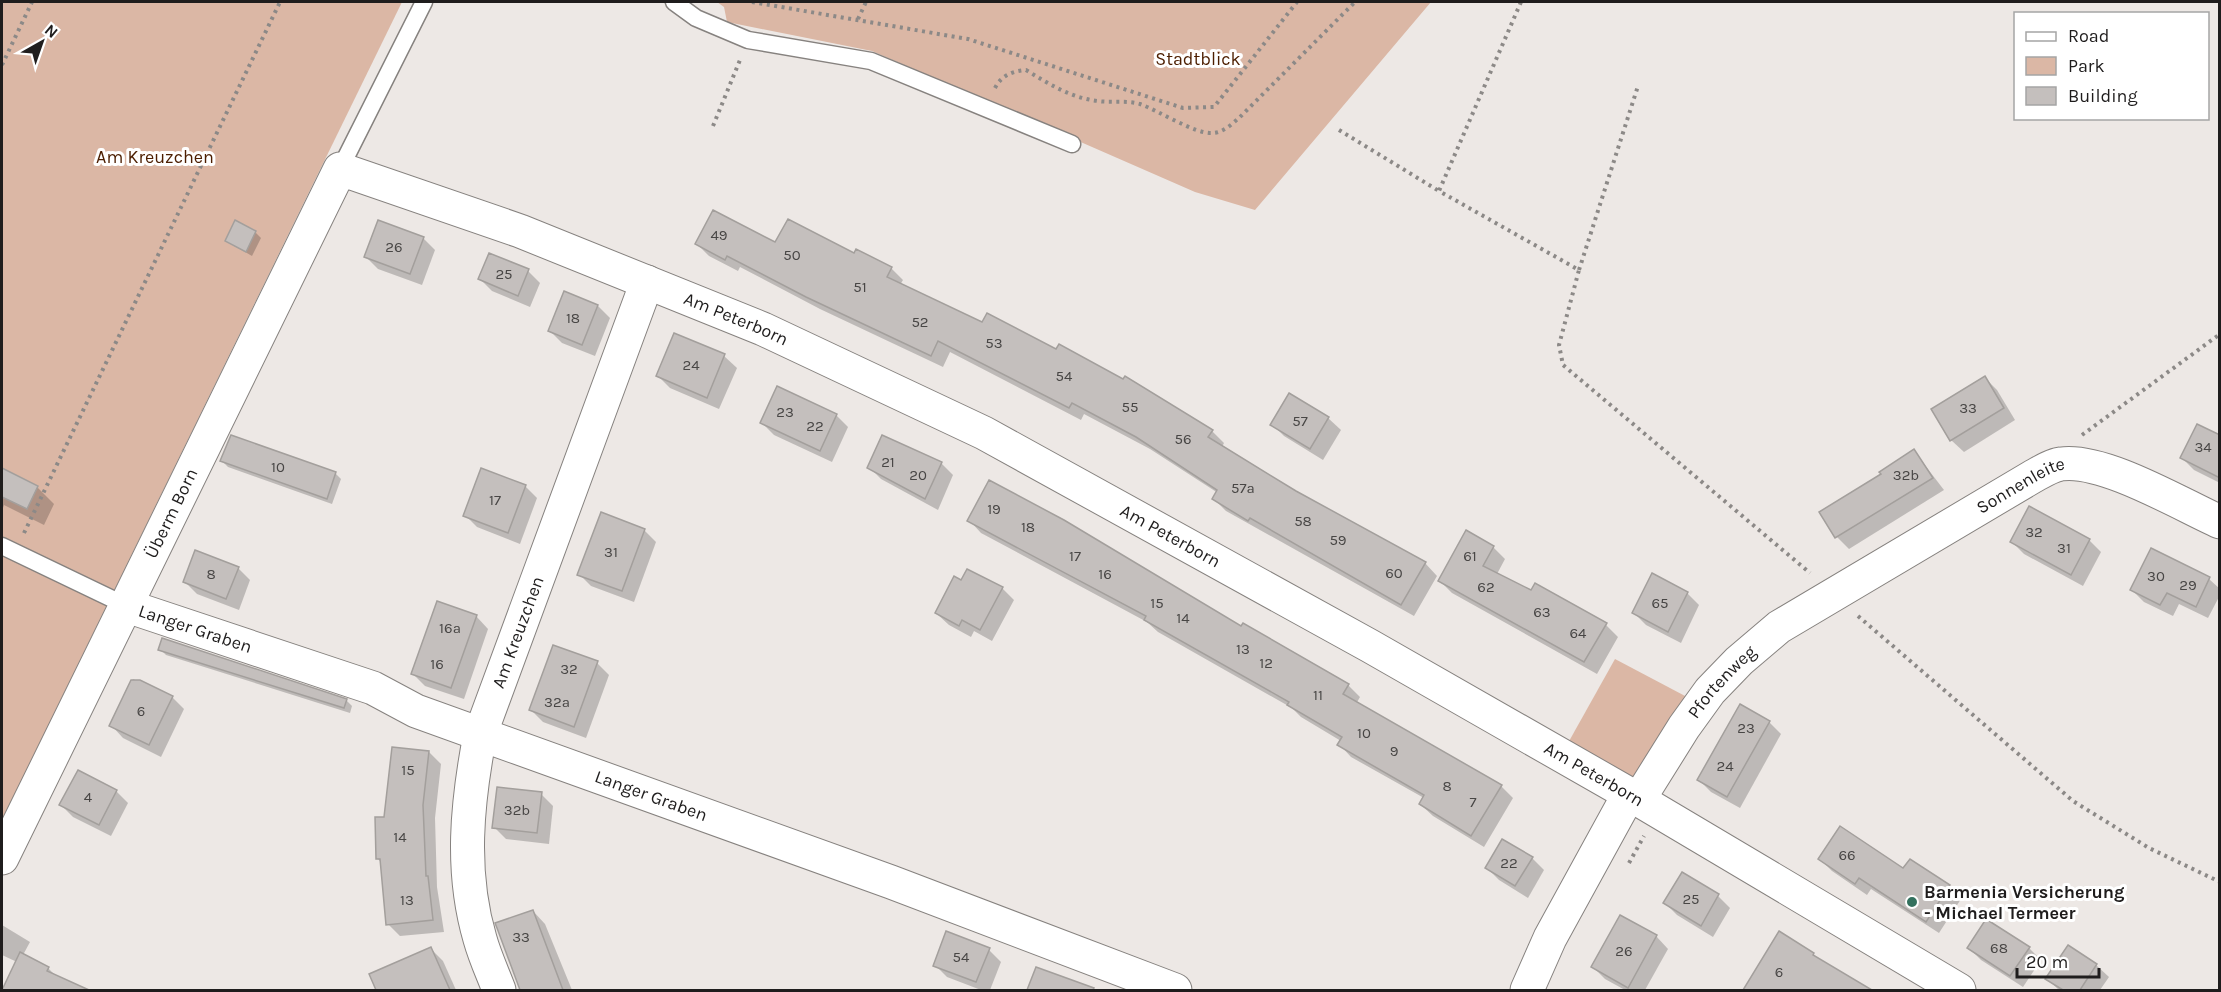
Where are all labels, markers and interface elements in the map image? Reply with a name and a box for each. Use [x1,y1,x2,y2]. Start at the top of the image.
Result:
north arrow [12,12,72,72]
legend [2014,12,2209,120]
text: N [41,20,62,42]
text: Road [2068,25,2109,47]
park label: Stadtblick [1155,48,1241,70]
text: Park [2068,55,2105,77]
text: Building [2068,85,2138,107]
park label: Am Kreuzchen [96,146,214,168]
house number: 49 [710,226,728,244]
house number: 26 [385,238,403,256]
house number: 50 [783,246,801,264]
house number: 25 [495,265,513,283]
house number: 51 [853,278,867,296]
street label: Am Peterborn [681,287,792,350]
house number: 18 [566,309,580,327]
house number: 52 [911,313,929,331]
house number: 53 [985,334,1003,352]
house number: 24 [682,356,700,374]
house number: 54 [1056,367,1073,385]
house number: 55 [1122,398,1138,416]
house number: 33 [1959,399,1977,417]
house number: 23 [776,403,794,421]
house number: 57 [1292,412,1308,430]
house number: 22 [806,417,824,435]
house number: 56 [1174,430,1192,448]
house number: 34 [2194,438,2212,456]
house number: 21 [881,453,895,471]
street label: Sonnenleite [1972,453,2066,518]
house number: 10 [271,458,285,476]
street label: Überm Born [140,465,203,562]
house number: 20 [909,466,927,484]
house number: 32b [1893,466,1919,484]
house number: 57a [1231,479,1255,497]
house number: 17 [489,491,501,509]
street label: Am Peterborn [1116,499,1224,572]
house number: 19 [987,500,1001,518]
house number: 58 [1294,512,1312,530]
house number: 18 [1021,518,1035,536]
house number: 32 [2025,523,2043,541]
house number: 59 [1329,531,1347,549]
house number: 31 [2057,539,2071,557]
house number: 31 [604,543,618,561]
house number: 17 [1069,547,1081,565]
house number: 61 [1463,547,1477,565]
house number: 60 [1385,564,1403,582]
house number: 8 [206,565,216,583]
house number: 16 [1098,565,1112,583]
house number: 30 [2147,567,2165,585]
street label: Am Kreuzchen [487,573,549,691]
house number: 29 [2179,576,2197,594]
house number: 62 [1477,578,1495,596]
house number: 15 [1150,594,1164,612]
house number: 65 [1651,594,1669,612]
street label: Langer Graben [136,600,255,658]
house number: 63 [1533,603,1551,621]
house number: 14 [1176,609,1190,627]
house number: 16a [439,619,461,637]
house number: 64 [1570,624,1587,642]
house number: 13 [1236,640,1250,658]
street label: Pfortenweg [1683,640,1761,723]
house number: 12 [1259,654,1273,672]
house number: 16 [430,655,444,673]
house number: 32 [560,660,578,678]
house number: 11 [1313,686,1323,704]
house number: 32a [544,693,570,711]
house number: 6 [137,702,145,720]
house number: 23 [1737,719,1755,737]
house number: 10 [1357,724,1371,742]
street label: Am Peterborn [1540,737,1648,811]
house number: 9 [1390,742,1398,760]
house number: 24 [1716,757,1734,775]
house number: 15 [401,761,415,779]
street label: Langer Graben [592,765,711,826]
house number: 8 [1442,777,1452,795]
house number: 4 [84,788,93,806]
house number: 7 [1469,793,1477,811]
house number: 32b [504,801,530,819]
house number: 14 [393,828,407,846]
house number: 66 [1838,846,1856,864]
house number: 22 [1500,854,1518,872]
place label: Barmenia Versicherung - Michael Termeer [1924,881,2125,924]
house number: 25 [1682,890,1700,908]
house number: 13 [400,891,414,909]
marker: Barmenia Versicherung - Michael Termeer [1905,895,1919,909]
house number: 33 [512,928,530,946]
house number: 68 [1990,939,2008,957]
scale bar [2017,941,2100,979]
house number: 26 [1615,942,1633,960]
house number: 54 [953,948,970,966]
text: 20 m [2026,951,2068,973]
house number: 6 [1775,963,1783,981]

